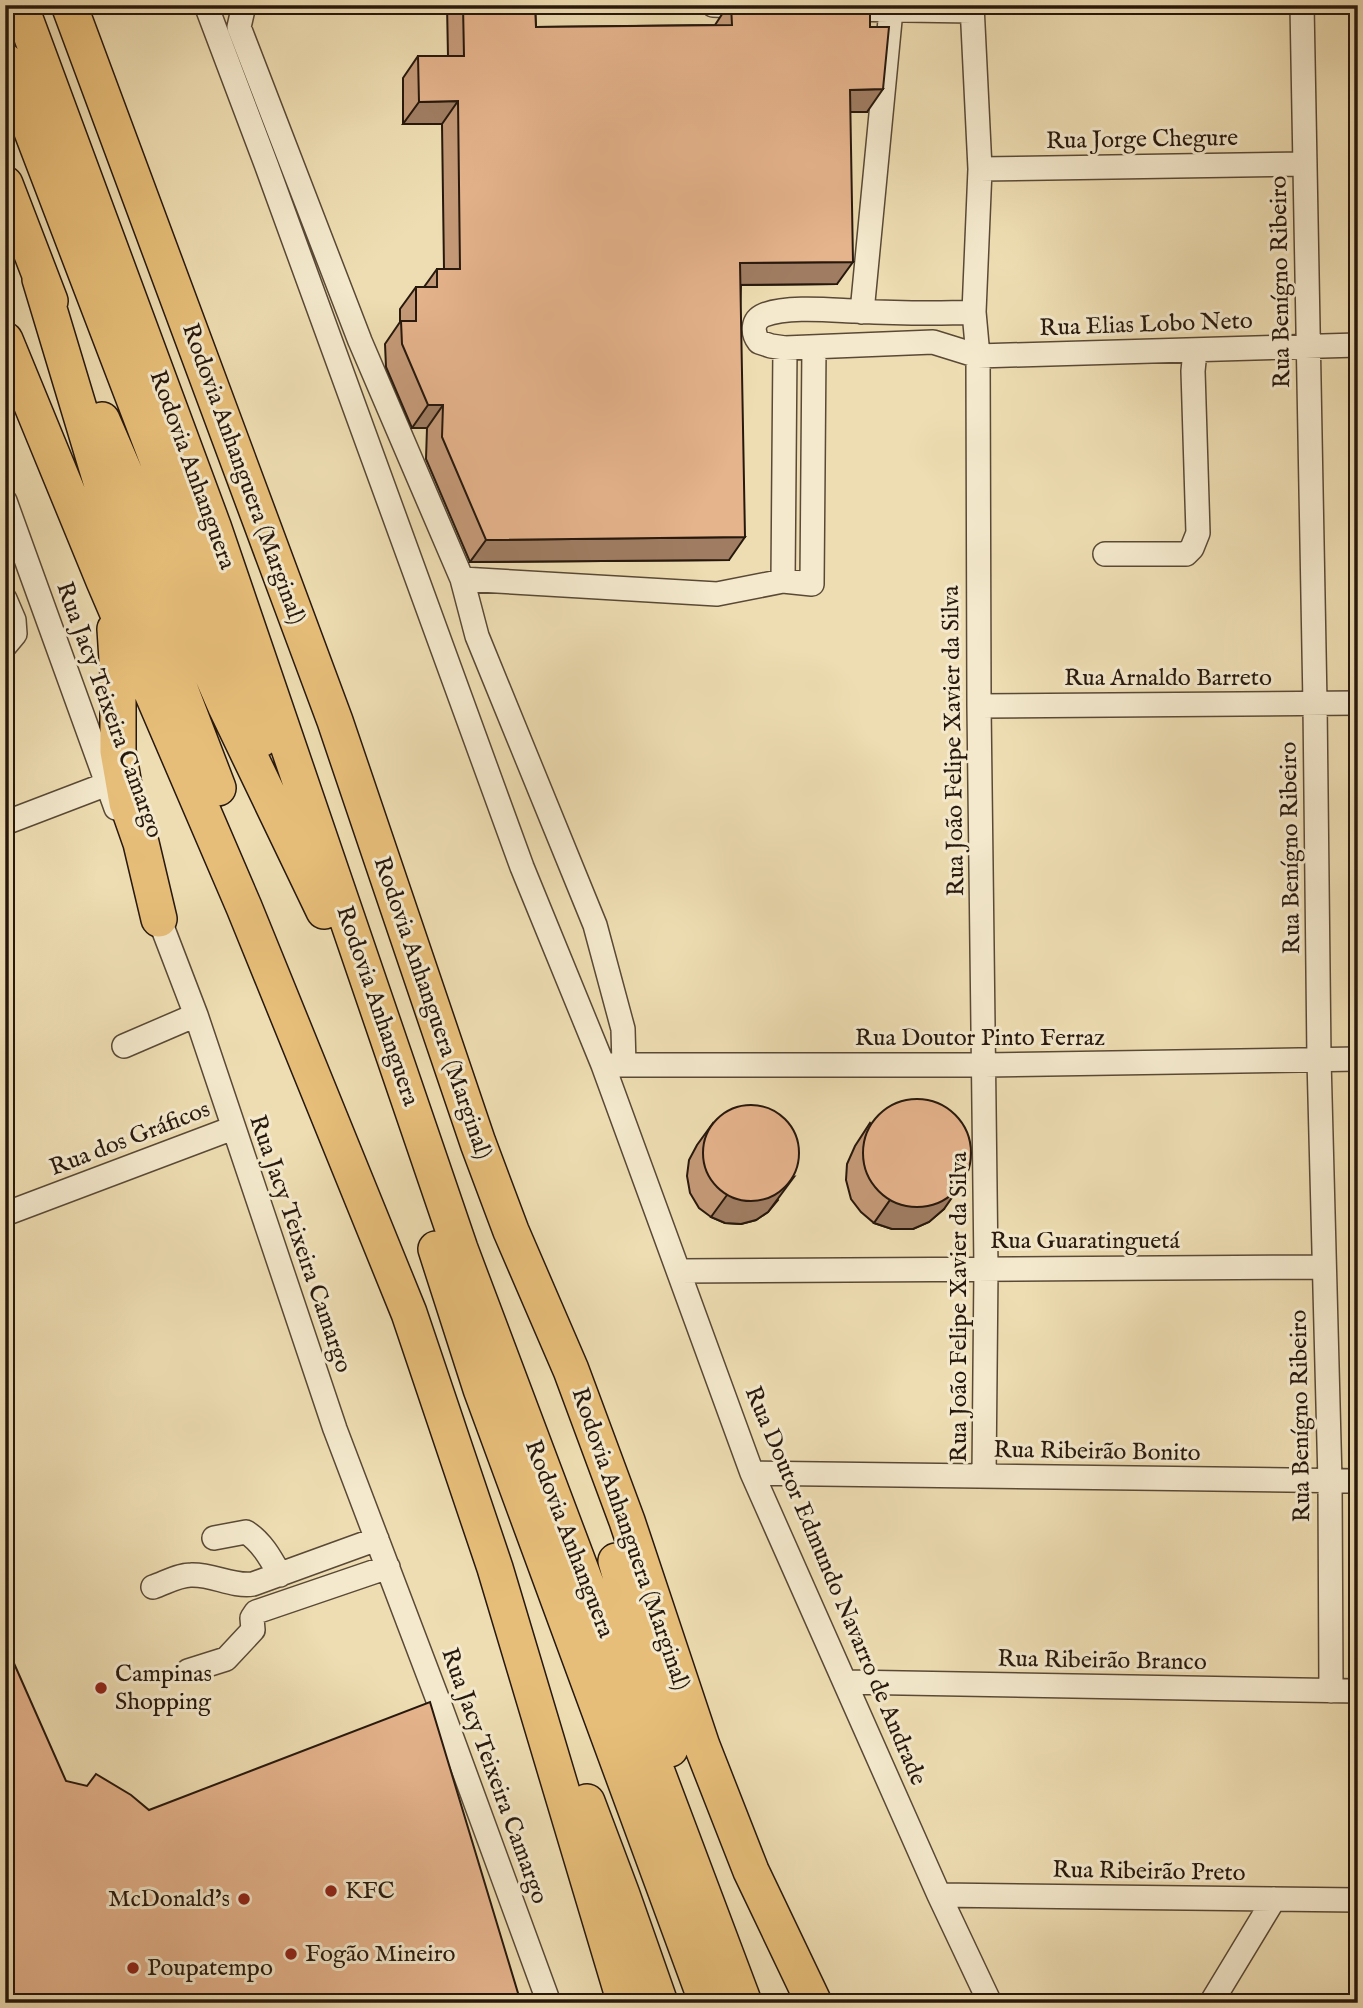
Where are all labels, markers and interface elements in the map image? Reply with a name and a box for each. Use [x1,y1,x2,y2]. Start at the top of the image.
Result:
street label: Rua Jorge Chegure [1046,123,1238,157]
street label: Rua Benígno Ribeiro [1264,175,1298,389]
street label: Rua Elias Lobo Neto [1039,306,1253,344]
street label: Rodovia Anhanguera (Marginal) [174,319,312,629]
street label: Rodovia Anhanguera [142,366,243,574]
street label: Rua Jacy Teixeira Camargo [48,578,170,842]
street label: Rua João Felipe Xavier da Silva [936,585,972,897]
street label: Rua Arnaldo Barreto [1064,663,1272,694]
street label: Rua Benígno Ribeiro [1274,741,1308,955]
street label: Rodovia Anhanguera (Marginal) [366,852,498,1164]
street label: Rodovia Anhanguera [328,902,426,1111]
street label: Rua Doutor Pinto Ferraz [855,1023,1105,1054]
street label: Rua dos Gráficos [45,1094,215,1184]
street label: Rua Jacy Teixeira Camargo [241,1111,359,1377]
street label: Rua João Felipe Xavier da Silva [944,1151,975,1463]
street label: Rua Guaratinguetá [990,1226,1181,1257]
street label: Rua Benígno Ribeiro [1284,1309,1318,1523]
street label: Rua Doutor Edmundo Navarro de Andrade [737,1382,933,1790]
street label: Rodovia Anhanguera (Marginal) [564,1383,696,1695]
street label: Rodovia Anhanguera [517,1435,621,1643]
street label: Rua Ribeirão Bonito [993,1435,1201,1469]
street label: Rua Jacy Teixeira Camargo [433,1644,555,1908]
street label: Rua Ribeirão Branco [997,1644,1207,1678]
place label: Campinas Shopping [115,1659,212,1718]
marker: Campinas Shopping [93,1680,109,1696]
street label: Rua Ribeirão Preto [1052,1855,1246,1889]
place label: KFC [345,1876,395,1907]
marker: KFC [323,1883,339,1899]
place label: McDonald's [108,1884,230,1915]
marker: McDonald's [236,1891,252,1907]
place label: Fogão Mineiro [305,1939,456,1970]
marker: Fogão Mineiro [283,1946,299,1962]
place label: Poupatempo [147,1953,273,1984]
marker: Poupatempo [125,1960,141,1976]

